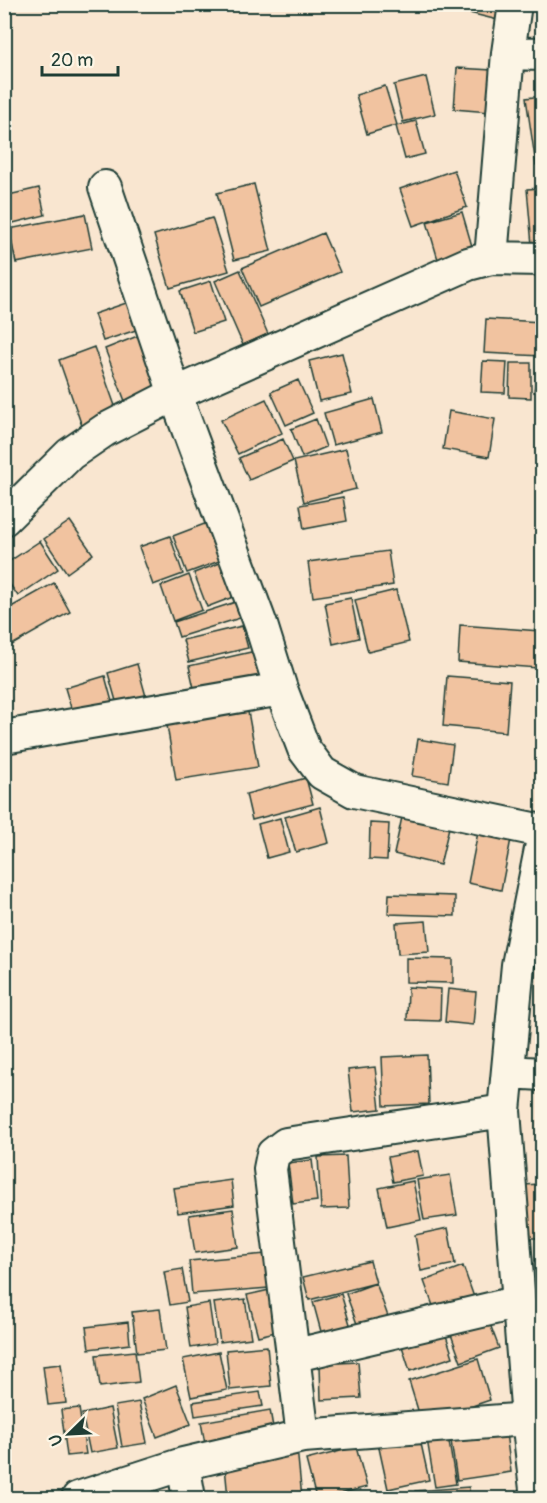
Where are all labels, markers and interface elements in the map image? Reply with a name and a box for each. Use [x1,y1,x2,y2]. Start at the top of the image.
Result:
scale bar [42,39,118,77]
text: 20 m [51,49,93,72]
north arrow [39,1404,99,1464]
text: U [45,1430,68,1449]

